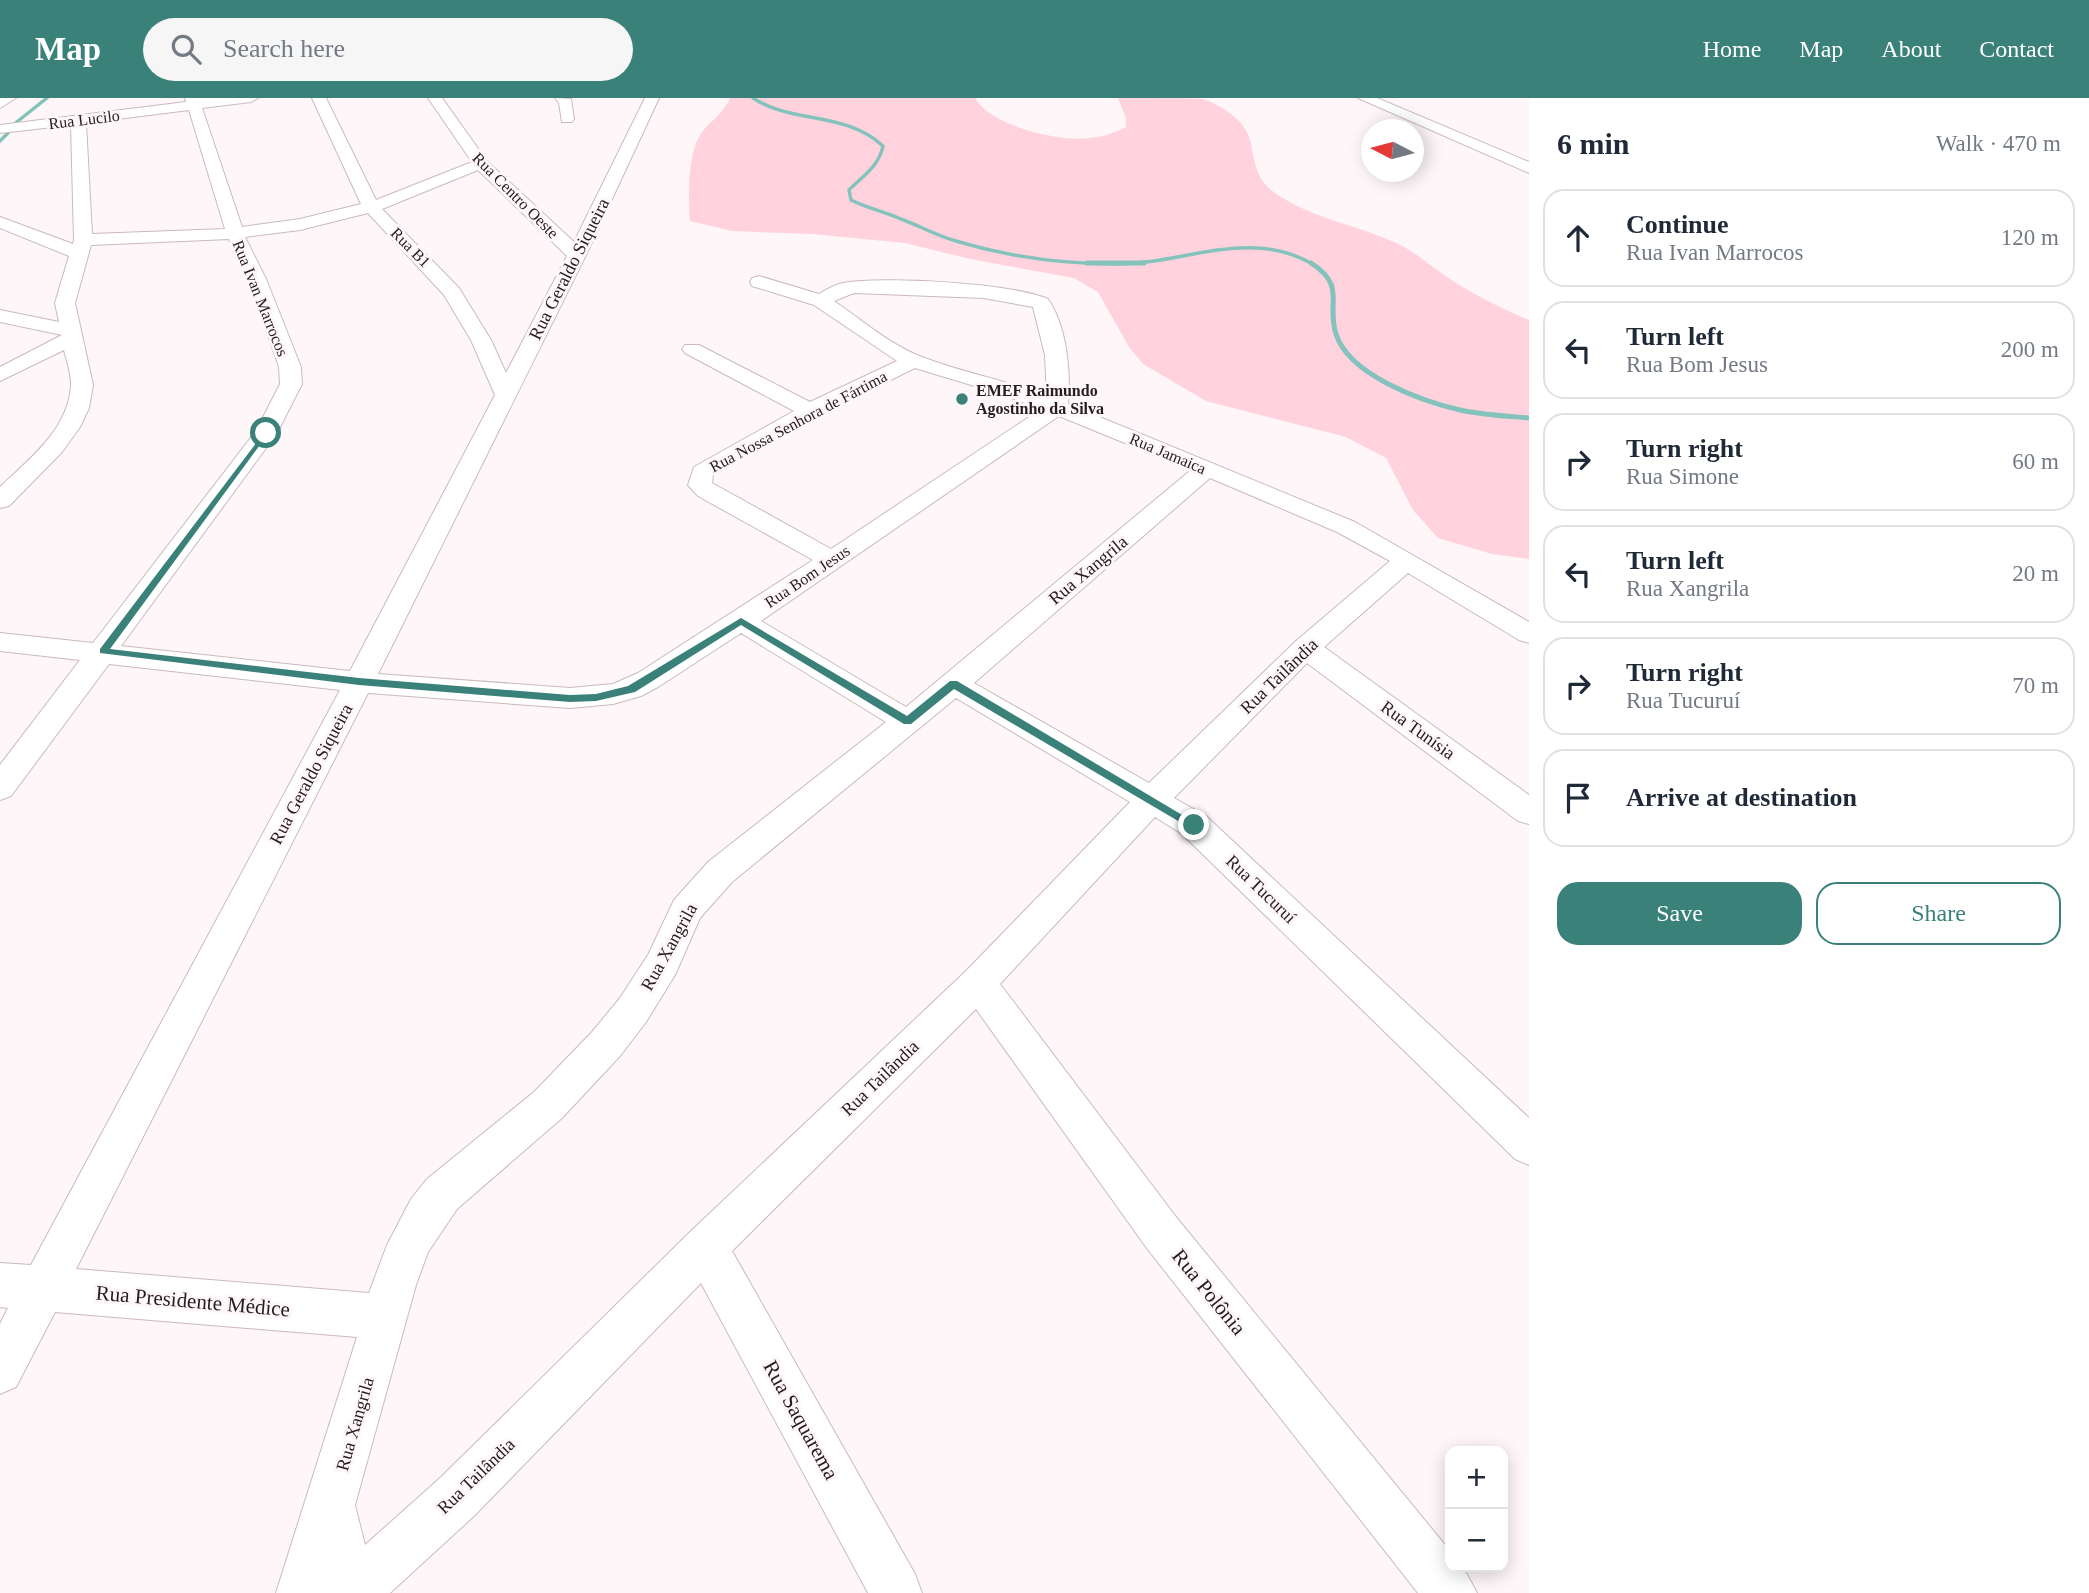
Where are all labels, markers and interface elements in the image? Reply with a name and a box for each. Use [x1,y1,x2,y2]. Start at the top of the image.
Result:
search box [143,18,633,81]
icon: search [167,30,205,68]
text: Map [35,31,101,67]
text: Search here [223,34,345,63]
text: Home [1703,36,1761,62]
text: Map [1799,36,1843,62]
text: About [1881,36,1941,62]
text: Contact [1979,36,2054,62]
street label: Rua Lucilo [48,107,121,132]
north arrow [1361,119,1424,182]
text: 6 min [1557,127,1630,160]
text: Walk · 470 m [1936,131,2061,156]
street label: Rua Centro Oeste [469,149,562,242]
street label: Rua Geraldo Siqueira [525,195,613,343]
text: Continue [1626,210,1729,239]
icon: ahead [1559,219,1597,257]
street label: Rua B1 [388,224,434,270]
text: 120 m [2001,225,2059,250]
street label: Rua Ivan Marrocos [230,238,292,359]
text: Rua Ivan Marrocos [1626,240,1804,265]
text: Turn left [1626,322,1724,351]
icon: left [1559,331,1597,369]
text: 200 m [2001,337,2059,362]
text: Rua Bom Jesus [1626,352,1768,377]
street label: Rua Nossa Senhora de Fártima [707,367,890,475]
place label: EMEF Raimundo Agostinho da Silva [976,382,1104,418]
marker: EMEF Raimundo Agostinho da Silva [954,391,970,407]
route start [250,417,281,448]
street label: Rua Jamaica [1127,430,1209,477]
text: Turn right [1626,434,1743,463]
icon: right [1559,443,1597,481]
text: 60 m [2012,449,2059,474]
text: Rua Simone [1626,464,1739,489]
street label: Rua Xangrila [1045,531,1131,609]
street label: Rua Bom Jesus [762,542,853,611]
text: Turn left [1626,546,1724,575]
icon: left [1559,555,1597,593]
text: 20 m [2012,561,2059,586]
text: Rua Xangrila [1626,576,1749,601]
street label: Rua Tailândia [1236,634,1322,718]
text: Turn right [1626,658,1743,687]
icon: right [1559,667,1597,705]
text: 70 m [2012,673,2059,698]
text: Rua Tucuruí [1626,688,1740,713]
street label: Rua Tunísia [1377,696,1459,764]
street label: Rua Geraldo Siqueira [266,700,356,848]
icon: arrive [1559,779,1597,817]
text: Arrive at destination [1626,783,1857,812]
route end [1178,809,1209,840]
street label: Rua Tucuruí [1222,851,1300,927]
button: Save [1557,882,1802,945]
button: Share [1816,882,2061,945]
street label: Rua Xangrila [637,900,701,994]
street label: Rua Tailândia [837,1036,923,1120]
street label: Rua Polônia [1167,1244,1251,1340]
street label: Rua Presidente Médice [95,1281,291,1321]
street label: Rua Saquarema [758,1356,844,1484]
street label: Rua Xangrila [332,1375,378,1473]
street label: Rua Tailândia [433,1434,519,1518]
map controls [1445,1446,1508,1572]
button: + [1445,1446,1508,1509]
button: − [1445,1509,1508,1572]

